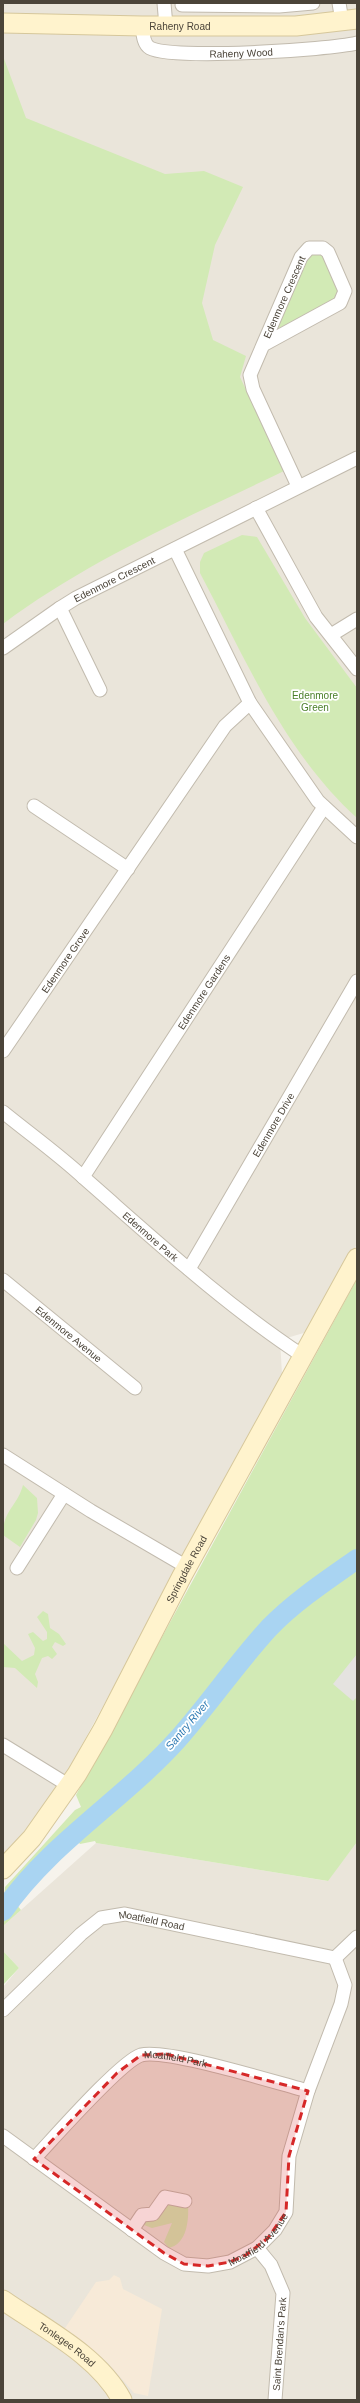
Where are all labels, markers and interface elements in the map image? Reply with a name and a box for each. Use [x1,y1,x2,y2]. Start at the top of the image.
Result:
street label: Raheny Road [149,21,211,32]
street label: Raheny Wood [209,47,273,60]
street label: Edenmore Crescent [261,254,308,340]
street label: Edenmore Crescent [72,555,157,604]
park label: Edenmore Green [292,690,339,713]
street label: Edenmore Grove [39,926,92,995]
street label: Edenmore Gardens [176,953,232,1032]
street label: Edenmore Drive [251,1091,297,1159]
street label: Edenmore Park [120,1210,181,1264]
street label: Edenmore Avenue [33,1304,104,1365]
street label: Springdale Road [164,1534,209,1605]
water label: Santry River [163,1697,212,1752]
street label: Moatfield Road [118,1909,186,1932]
street label: Moatfield Park [144,2049,209,2070]
street label: Moatfield Avenue [226,2211,290,2268]
street label: Saint Brendan's Park [271,2296,288,2391]
street label: Tonlegee Road [37,2320,97,2369]

